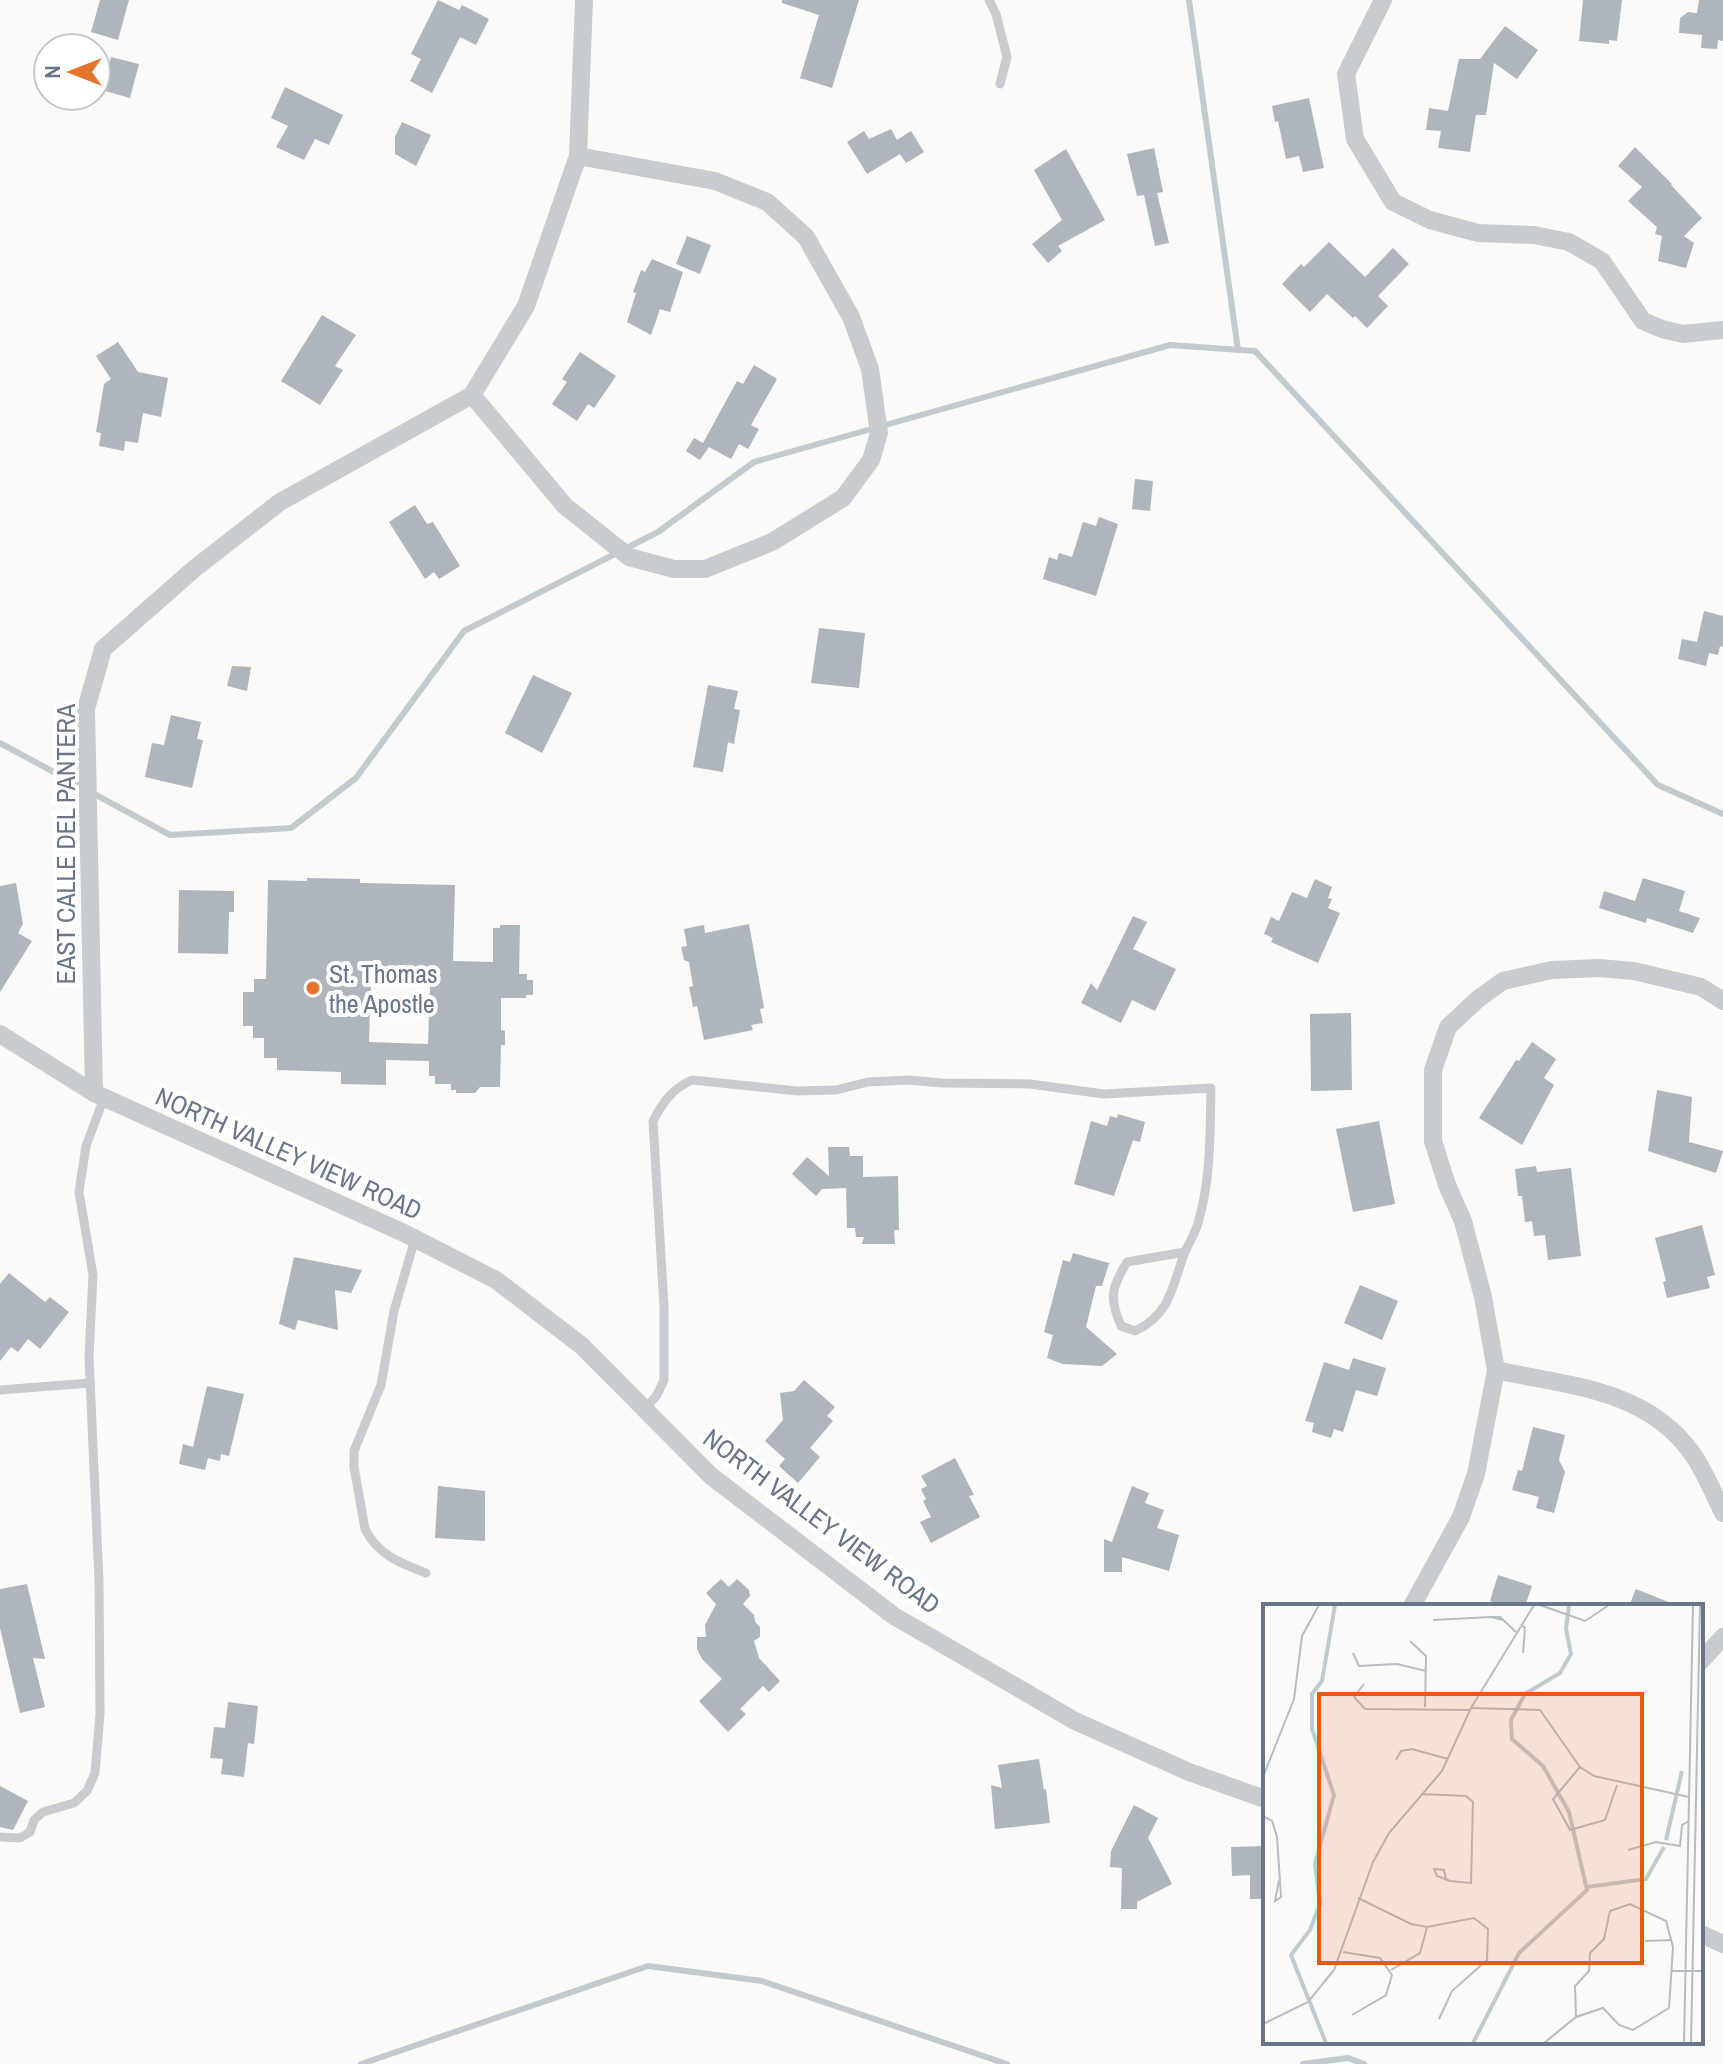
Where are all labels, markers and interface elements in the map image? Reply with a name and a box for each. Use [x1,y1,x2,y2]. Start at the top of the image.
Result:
north arrow [32,32,112,112]
text: N [37,65,67,79]
street label: EAST CALLE DEL PANTERA [48,703,83,984]
place label: St. Thomas the Apostle [329,956,438,1021]
marker: St. Thomas the Apostle [304,979,322,997]
street label: NORTH VALLEY VIEW ROAD [150,1078,428,1228]
street label: NORTH VALLEY VIEW ROAD [696,1420,948,1622]
inset map [1263,1604,1703,2044]

